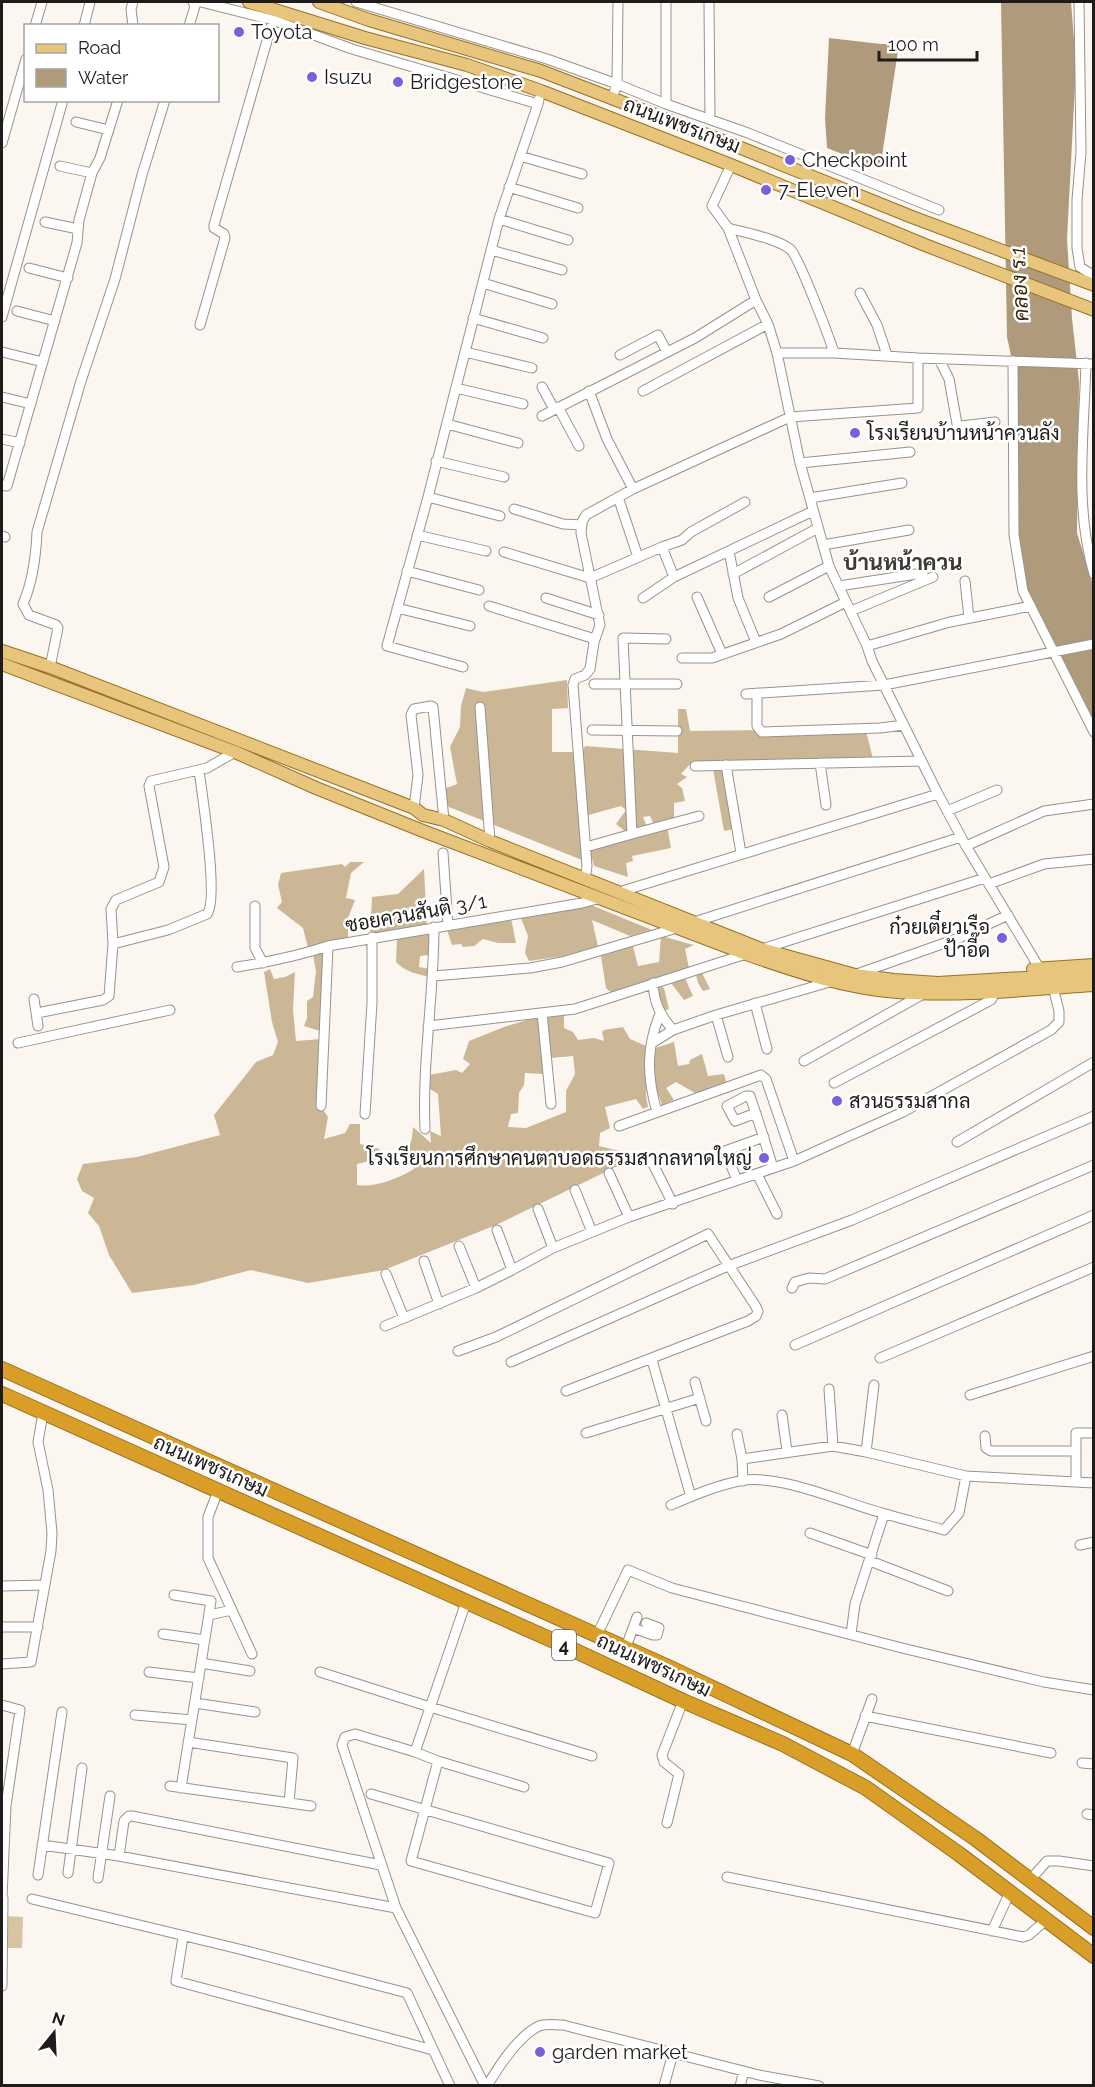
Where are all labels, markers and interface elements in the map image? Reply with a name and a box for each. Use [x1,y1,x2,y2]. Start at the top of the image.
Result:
place label: Toyota [251,20,312,44]
legend [24,24,219,102]
scale bar [879,24,976,62]
marker: Toyota [232,25,246,39]
text: 100 m [888,34,939,55]
text: Road [78,37,121,58]
place label: Isuzu [324,65,372,89]
text: Water [78,67,129,88]
marker: Isuzu [305,70,319,84]
place label: Bridgestone [410,70,523,94]
marker: Bridgestone [391,75,405,89]
street label: ถนนเพชรเกษม [620,92,744,158]
place label: Checkpoint [802,148,908,172]
marker: Checkpoint [783,153,797,167]
place label: 7-Eleven [778,178,859,202]
marker: 7-Eleven [759,183,773,197]
water label: คลอง ร.1 [1005,246,1033,322]
place label: โรงเรียนบ้านหน้าควนลัง [866,420,1060,445]
marker: โรงเรียนบ้านหน้าควนลัง [848,426,862,440]
district label: บ้านหน้าควน [843,548,963,575]
street label: ซอยควนสันติ 3/1 [343,889,489,937]
place label: ก๋วยเตี๋ยวเรือ ป้าอี๊ด [889,909,990,962]
marker: ก๋วยเตี๋ยวเรือ ป้าอี๊ด [995,931,1009,945]
place label: สวนธรรมสากล [849,1089,970,1113]
marker: สวนธรรมสากล [830,1094,844,1108]
place label: โรงเรียนการศึกษาคนตาบอดธรรมสากลหาดใหญ่ [366,1145,752,1170]
marker: โรงเรียนการศึกษาคนตาบอดธรรมสากลหาดใหญ่ [757,1151,771,1165]
street label: ถนนเพชรเกษม [150,1430,272,1502]
street label: ถนนเพชรเกษม [593,1628,715,1702]
road number: 4 [552,1630,576,1660]
north arrow [24,2003,84,2063]
text: N [50,2008,67,2030]
place label: garden market [552,2040,688,2064]
marker: garden market [533,2045,547,2059]

